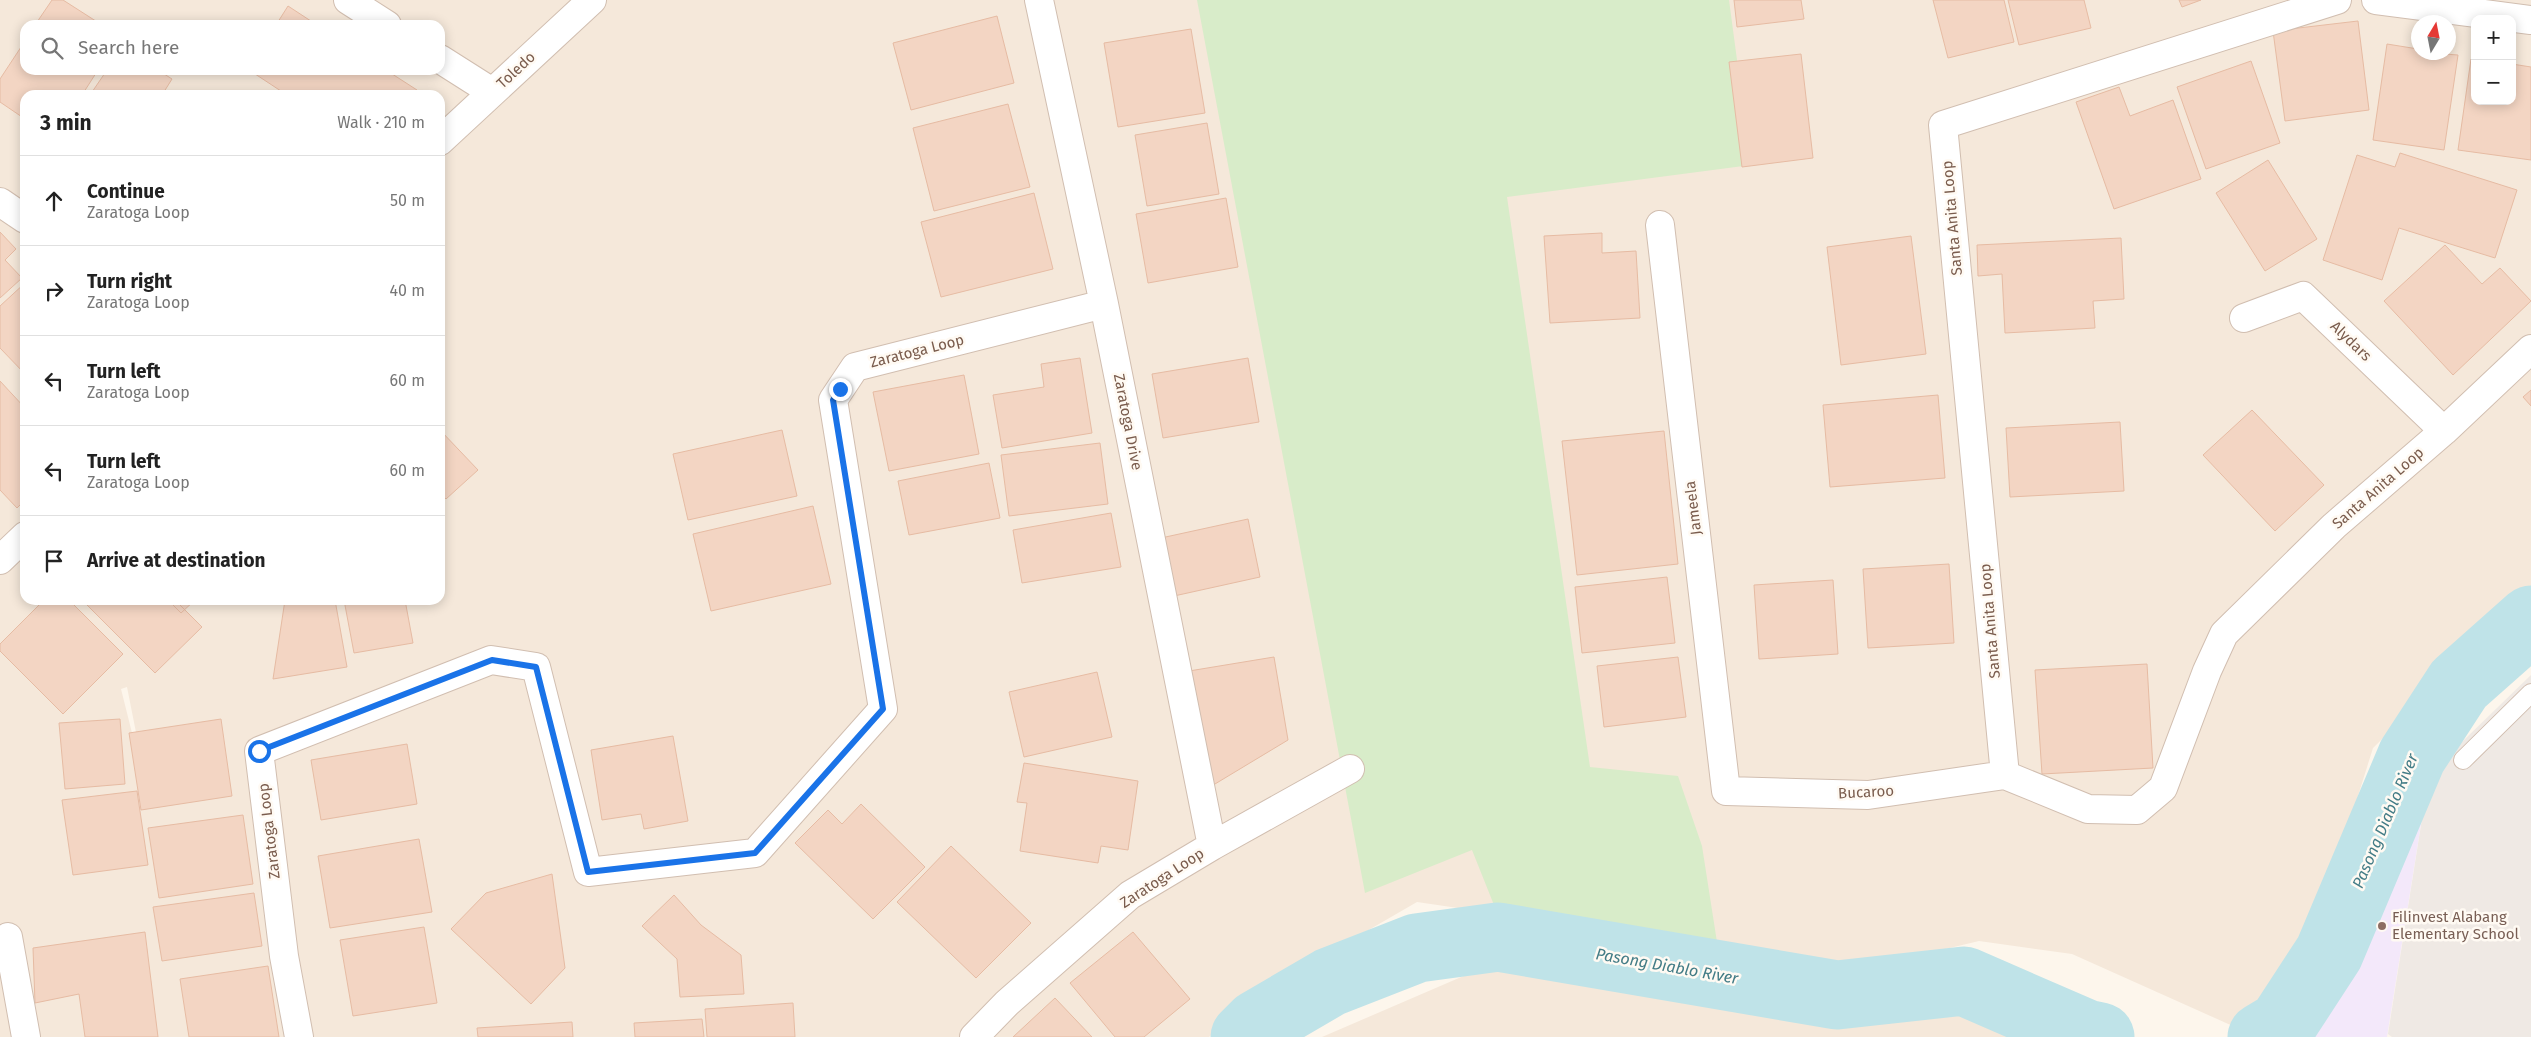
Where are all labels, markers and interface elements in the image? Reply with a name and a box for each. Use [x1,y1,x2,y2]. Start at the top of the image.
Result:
north arrow [2411,15,2456,60]
map controls [2471,15,2516,105]
button: + [2471,15,2516,60]
search box [20,20,445,75]
icon: search [38,34,66,62]
text: Search here [78,36,179,59]
street label: Toledo [493,48,539,92]
button: − [2471,60,2516,105]
text: 3 min [40,110,92,136]
text: Walk · 210 m [337,113,425,132]
street label: Santa Anita Loop [1938,160,1966,276]
text: Continue [87,180,165,203]
icon: ahead [40,187,68,215]
text: 50 m [390,191,425,210]
text: Zaratoga Loop [87,203,190,222]
text: Turn right [87,270,172,293]
icon: right [40,277,68,305]
text: 40 m [390,281,425,300]
text: Zaratoga Loop [87,293,190,312]
street label: Alydars [2327,317,2375,365]
street label: Zaratoga Loop [868,331,966,371]
text: Turn left [87,360,161,383]
icon: left [40,367,68,395]
text: 60 m [390,371,425,390]
street label: Zaratoga Drive [1110,372,1146,472]
route end [829,378,852,401]
text: Zaratoga Loop [87,383,190,402]
street label: Santa Anita Loop [2329,443,2427,533]
text: Turn left [87,450,161,473]
icon: left [40,457,68,485]
text: 60 m [390,461,425,480]
text: Zaratoga Loop [87,473,190,492]
street label: Jameela [1681,480,1705,536]
icon: arrive [40,547,68,575]
text: Arrive at destination [87,549,266,572]
street label: Santa Anita Loop [1976,563,2004,679]
route start [248,740,271,763]
water label: Pasong Diablo River [2348,750,2422,891]
street label: Zaratoga Loop [254,782,284,880]
street label: Bucaroo [1838,782,1894,802]
street label: Zaratoga Loop [1117,844,1207,912]
place label: Filinvest Alabang Elementary School [2392,908,2520,943]
marker: Filinvest Alabang Elementary School [2376,920,2388,932]
water label: Pasong Diablo River [1594,944,1741,988]

